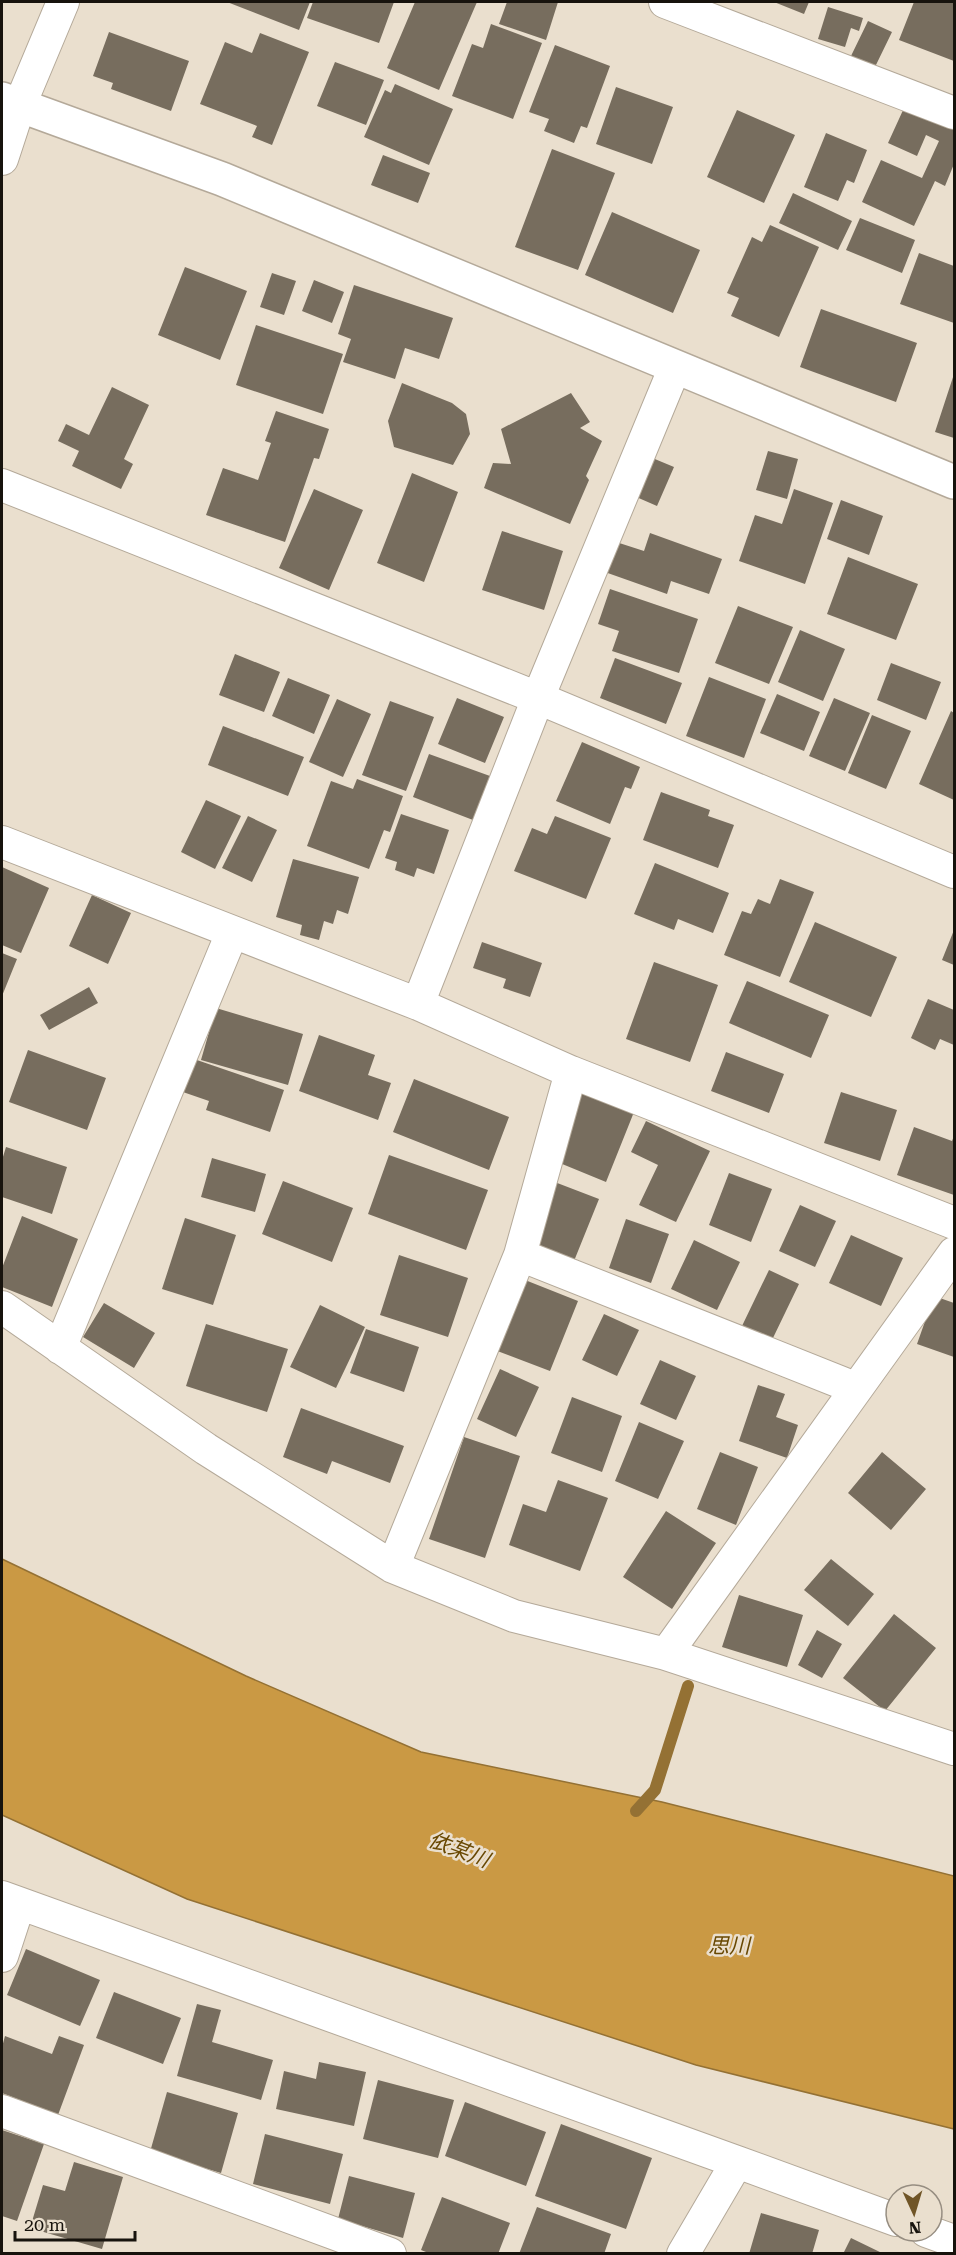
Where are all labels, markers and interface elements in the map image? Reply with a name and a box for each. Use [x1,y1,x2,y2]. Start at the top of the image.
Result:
water label: 依某川 [425,1828,495,1873]
water label: 思川 [708,1934,752,1958]
north arrow [884,2183,944,2243]
scale bar [15,2204,135,2242]
text: 20 m [24,2214,65,2235]
text: N [908,2218,922,2237]

